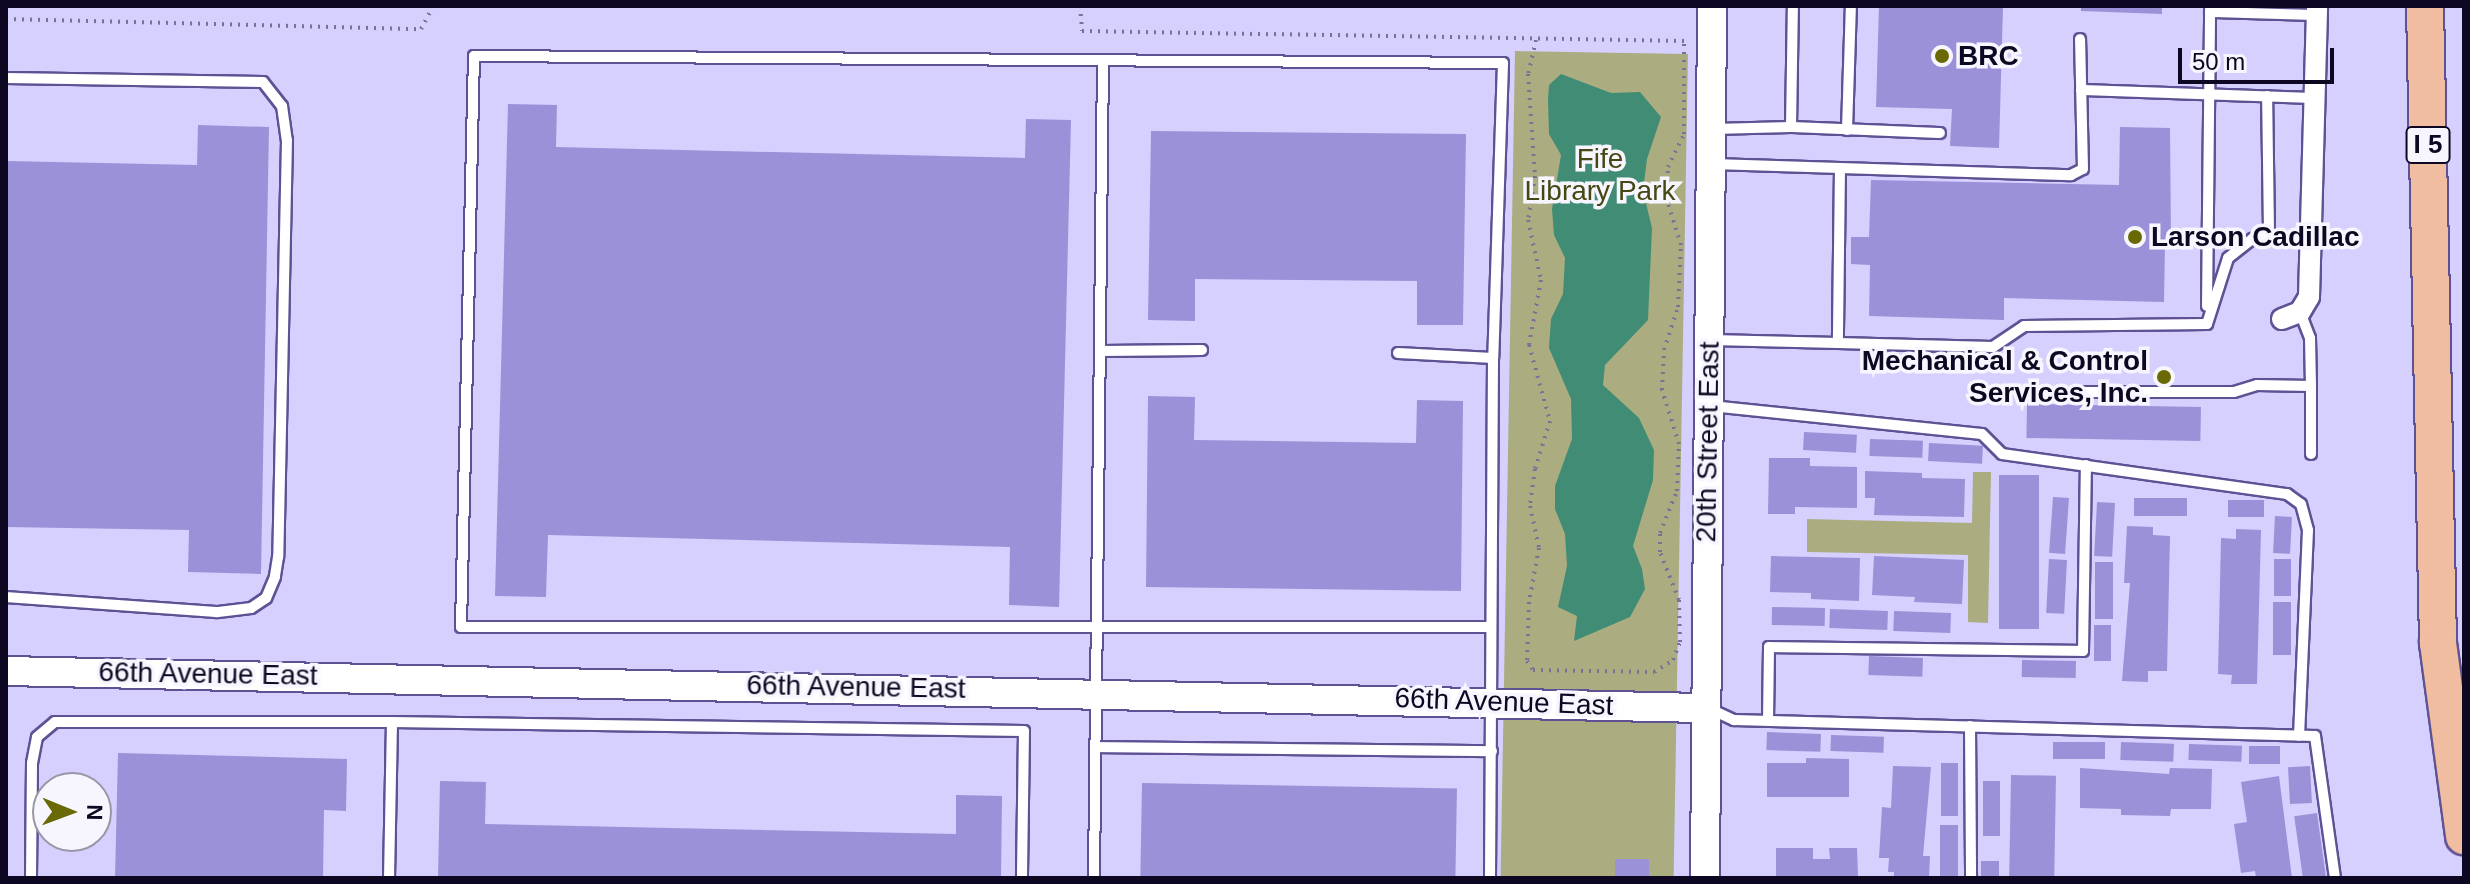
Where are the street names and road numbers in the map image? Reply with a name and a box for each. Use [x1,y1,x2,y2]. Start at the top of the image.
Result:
road number: I 5 [2404,123,2452,167]
street label: 20th Street East [1689,341,1727,543]
street label: 66th Avenue East [97,655,319,693]
street label: 66th Avenue East [745,668,967,706]
street label: 66th Avenue East [1393,681,1615,723]

